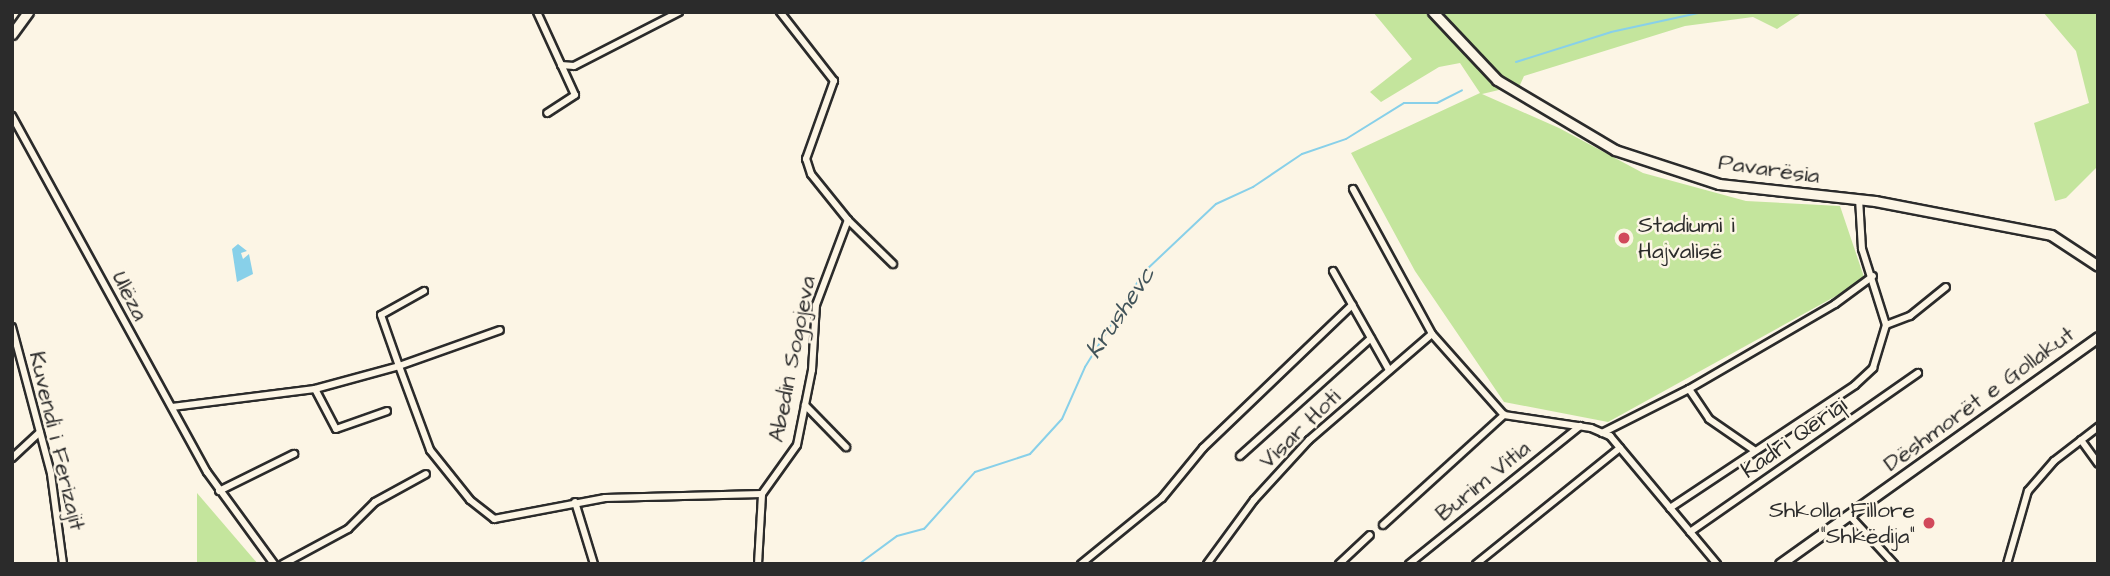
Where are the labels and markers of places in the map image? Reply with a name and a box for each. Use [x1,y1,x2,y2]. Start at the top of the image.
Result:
place label: Stadiumi i Hajvalisë [1638,211,1735,265]
marker: Stadiumi i Hajvalisë [1616,230,1632,246]
place label: Shkolla Fillore "Shkëdija" [1769,496,1915,550]
marker: Shkolla Fillore "Shkëdija" [1921,515,1937,531]

